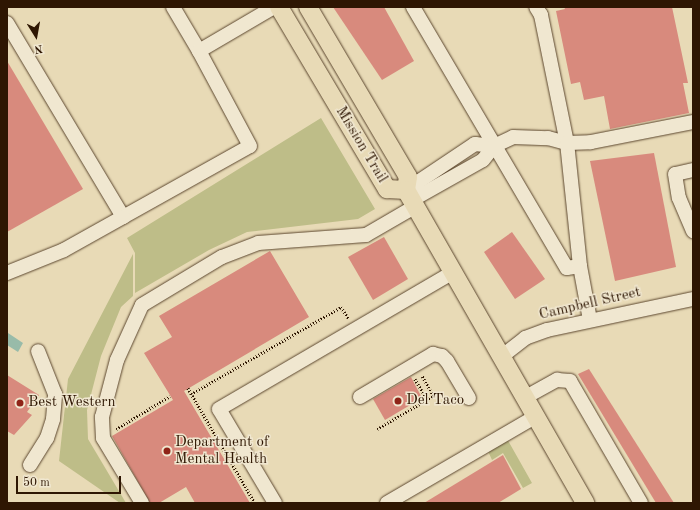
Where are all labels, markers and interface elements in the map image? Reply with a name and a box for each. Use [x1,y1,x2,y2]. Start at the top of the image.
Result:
north arrow [16,16,56,56]
text: N [33,42,44,54]
street label: Mission Trail [331,104,391,186]
street label: Campbell Street [537,284,643,324]
place label: Del Taco [406,392,464,410]
place label: Best Western [28,394,116,412]
marker: Del Taco [393,396,403,406]
marker: Best Western [15,398,25,408]
place label: Department of Mental Health [175,433,269,468]
marker: Department of Mental Health [162,446,172,456]
scale bar [18,468,123,494]
text: 50 m [23,477,50,489]

